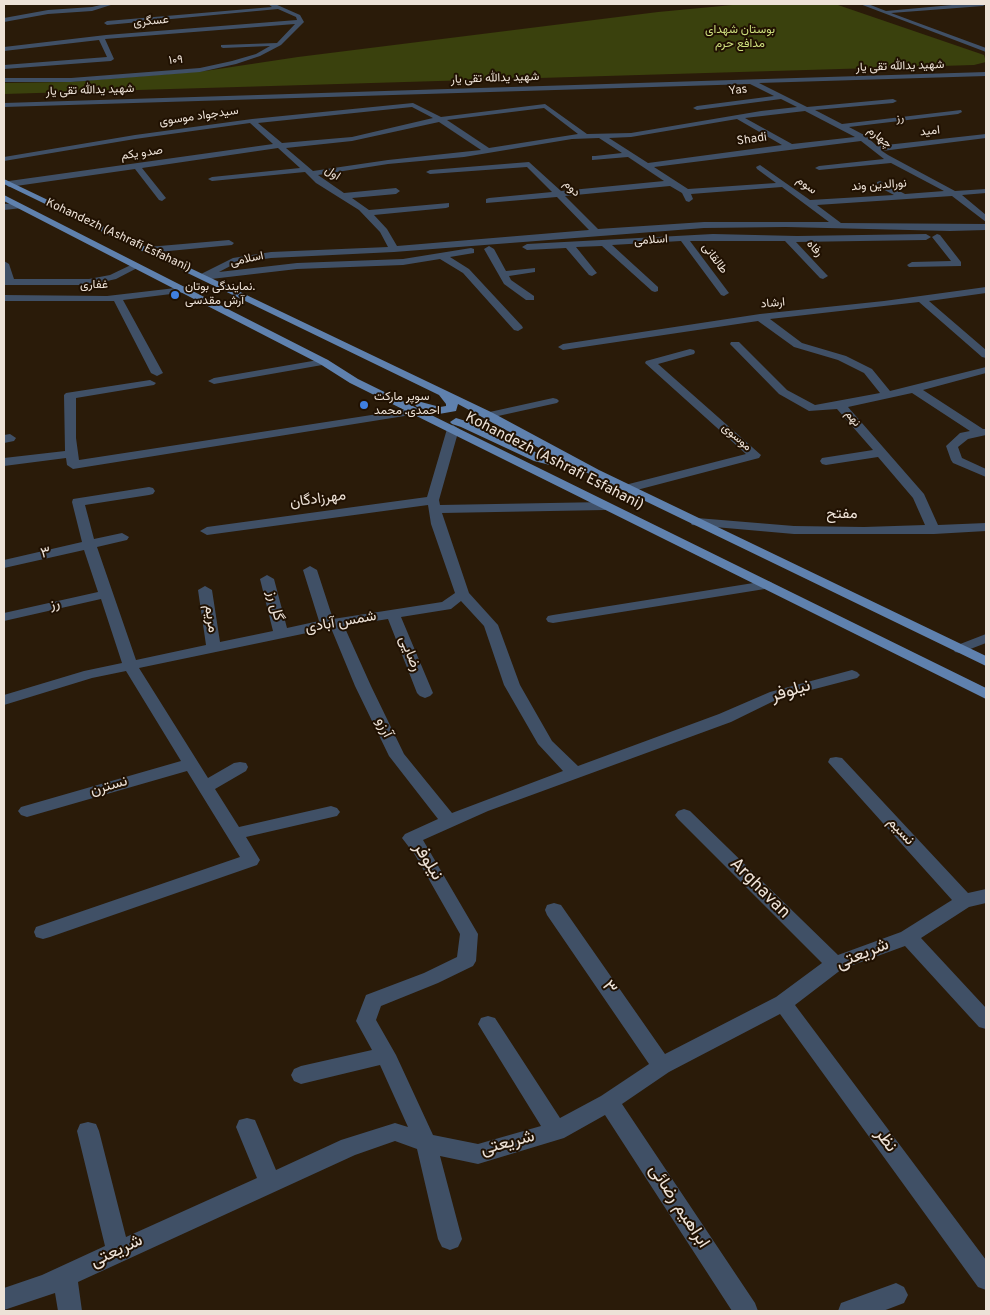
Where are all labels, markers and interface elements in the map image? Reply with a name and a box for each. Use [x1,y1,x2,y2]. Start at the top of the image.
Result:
street label: عسگری [133,13,169,31]
park label: بوستان شهدای مدافع حرم [705,24,775,52]
street label: ۱۰۹ [168,53,184,69]
street label: شهید یدالله تقی یار [855,58,945,76]
street label: شهید یدالله تقی یار [450,70,540,88]
street label: شهید یدالله تقی یار [45,82,135,100]
street label: Yas [728,83,748,99]
street label: سیدجواد موسوی [158,104,240,130]
street label: رز [895,111,905,127]
street label: چهارم [864,124,894,152]
street label: امید [919,124,941,140]
street label: Shadi [736,131,768,149]
street label: صدو یکم [120,144,164,164]
street label: اول [321,164,343,184]
street label: سوم [793,174,819,198]
street label: دوم [559,177,583,201]
street label: نورالدین وند [851,177,907,195]
street label: Kohandezh (Ashrafi Esfahani) [43,196,193,276]
street label: اسلامی [634,233,668,249]
street label: رفاه [803,238,825,260]
street label: طالقانی [698,241,730,277]
street label: اسلامی [229,249,265,271]
street label: غفاری [80,279,108,293]
place label: نمایندگی بوتان. آرش مقدسی [185,281,255,309]
marker: نمایندگی بوتان. آرش مقدسی [169,289,181,301]
street label: ارشاد [760,296,786,312]
place label: سوپر مارکت احمدی. محمد [374,391,440,419]
marker: سوپر مارکت احمدی. محمد [358,399,370,411]
street label: نهم [841,408,863,430]
street label: Kohandezh (Ashrafi Esfahani) [462,409,646,515]
street label: موسوی [718,421,754,455]
street label: مهرزادگان [289,487,347,513]
street label: مفتح [826,506,858,524]
street label: ۳ [39,544,53,564]
street label: گل رز [262,589,286,623]
street label: رز [48,595,62,615]
street label: مریم [199,604,221,634]
street label: شمس آبادی [304,608,378,638]
street label: رضایی [394,634,424,674]
street label: نیلوفر [768,676,814,708]
street label: آرزو [371,715,395,741]
street label: نسترن [88,773,130,801]
street label: نسیم [883,814,917,850]
street label: نیلوفر [407,839,447,885]
street label: Arghavan [724,854,794,924]
street label: شریعتی [833,935,893,975]
street label: ۳ [596,977,620,999]
street label: نظر [869,1125,901,1157]
street label: شریعتی [479,1126,537,1162]
street label: ابراهیم رضائی [643,1161,713,1253]
street label: شریعتی [87,1231,147,1273]

